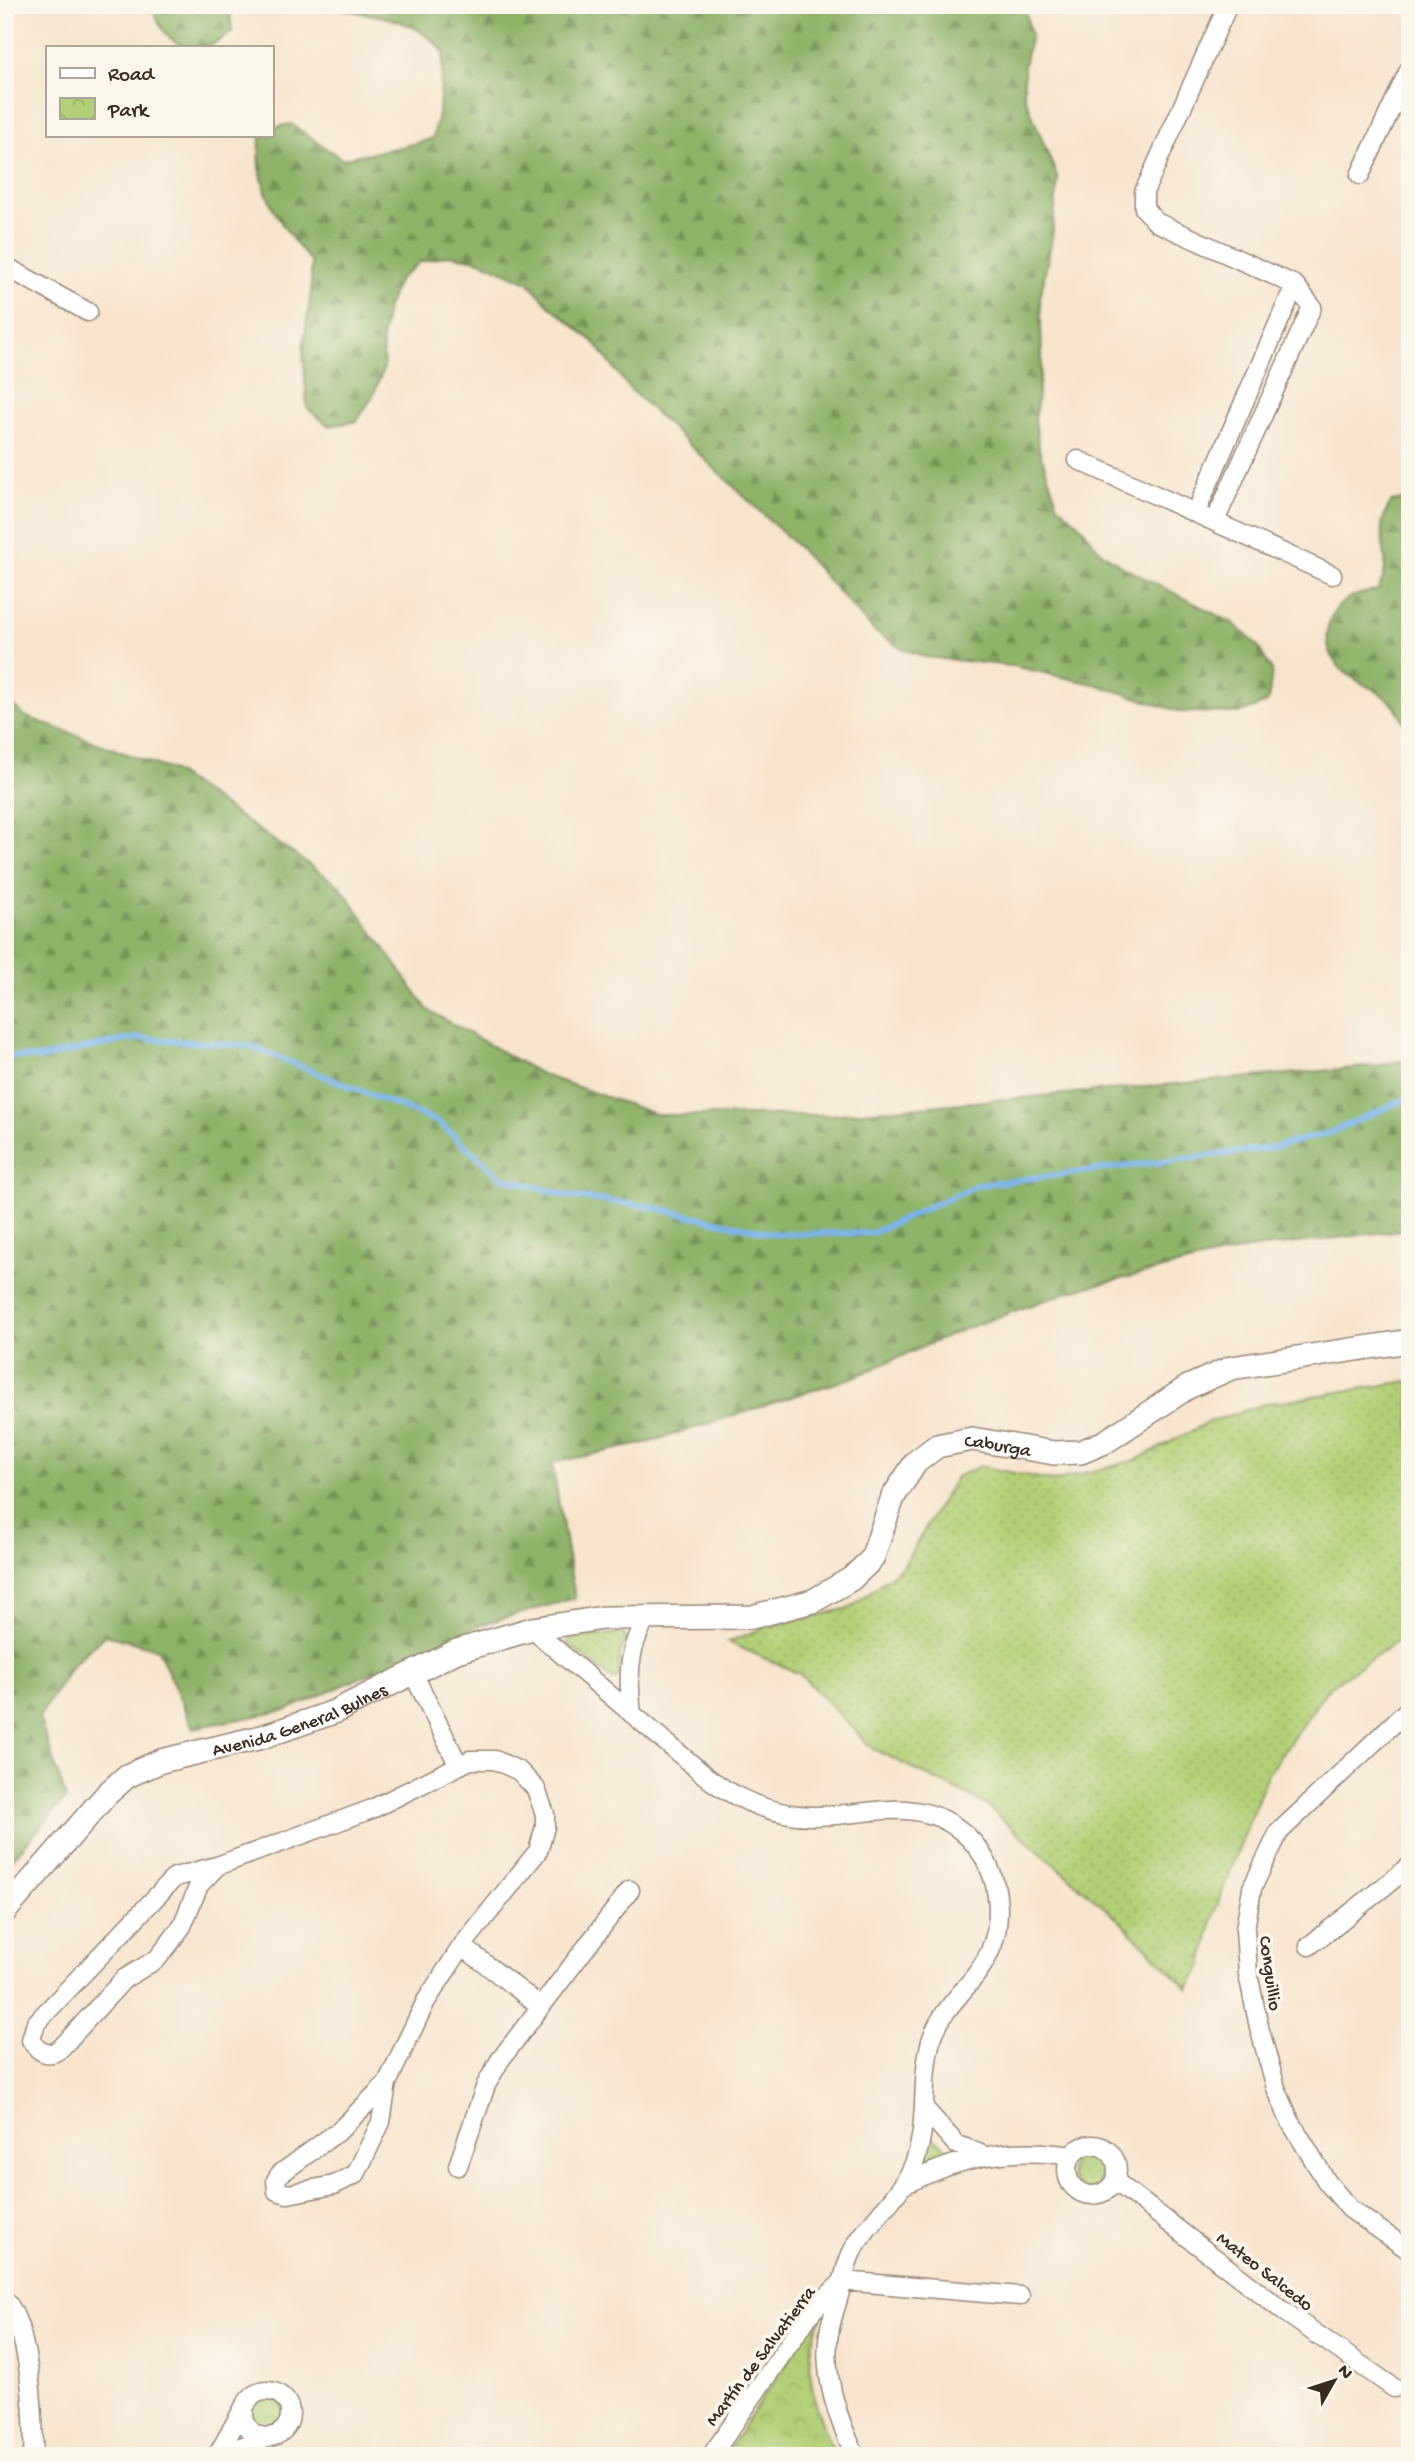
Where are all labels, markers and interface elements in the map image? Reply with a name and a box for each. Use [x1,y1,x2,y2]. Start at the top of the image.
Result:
legend [46,46,273,136]
text: Road [108,64,156,89]
text: Park [107,100,151,125]
street label: Caburga [963,1430,1034,1464]
street label: Avenida General Bulnes [210,1679,392,1763]
street label: Conguillio [1252,1935,1285,2013]
street label: Mateo Salcedo [1211,2228,1317,2318]
street label: Martín de Salvatierra [702,2281,823,2432]
north arrow [1300,2346,1370,2416]
text: N [1332,2360,1357,2385]

